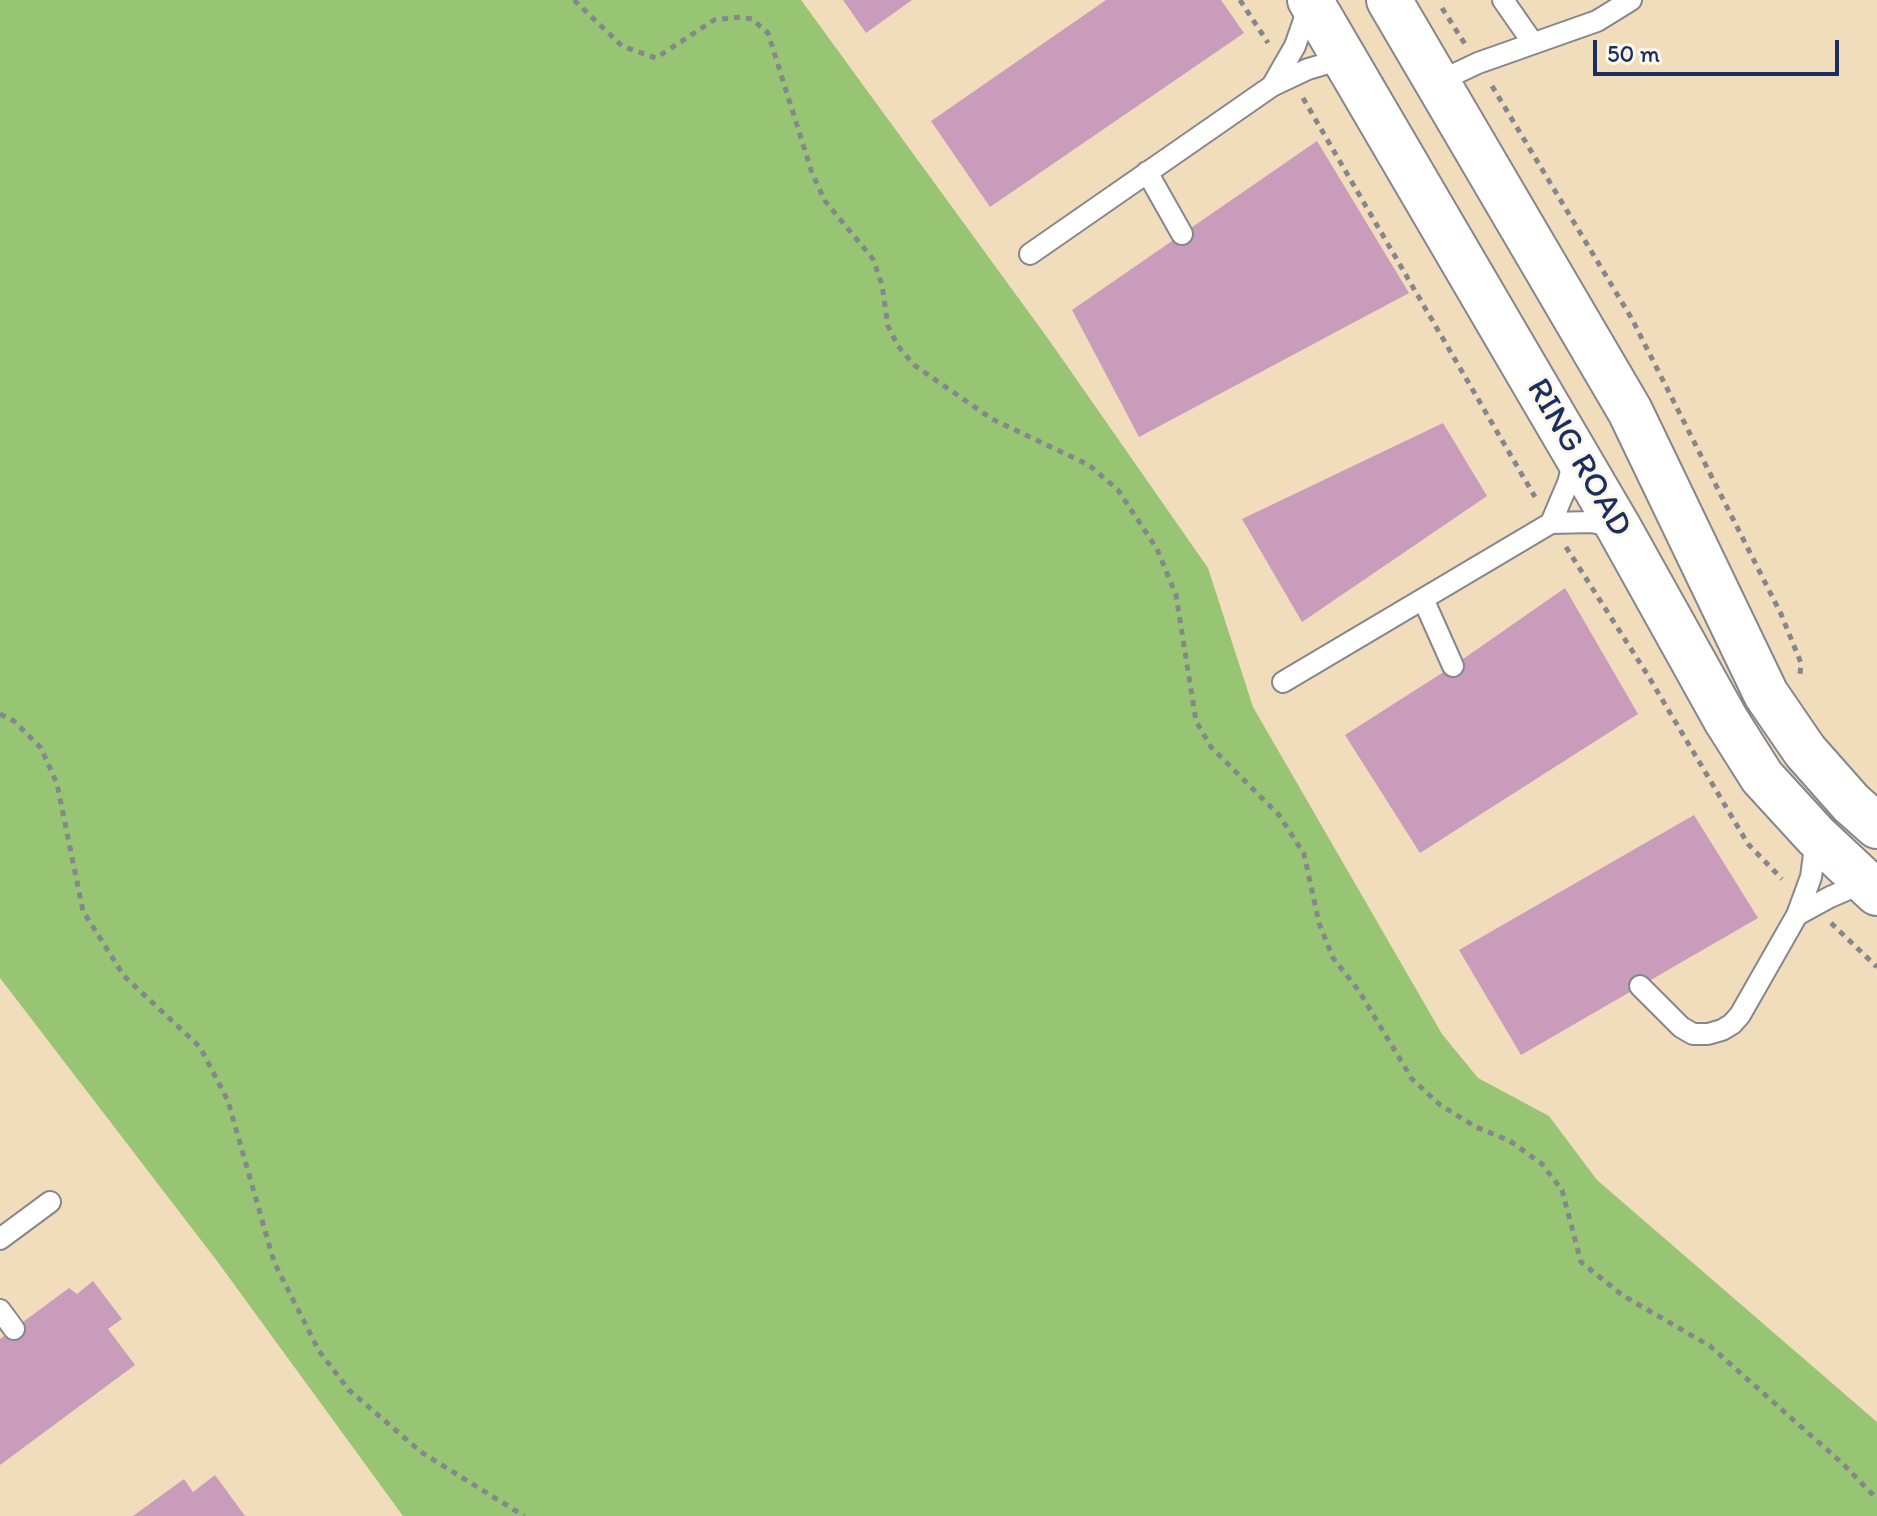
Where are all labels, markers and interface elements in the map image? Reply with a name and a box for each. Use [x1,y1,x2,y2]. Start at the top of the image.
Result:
scale bar [1597,24,1843,74]
text: 50 m [1607,39,1660,68]
street label: RING ROAD [1516,372,1640,544]

